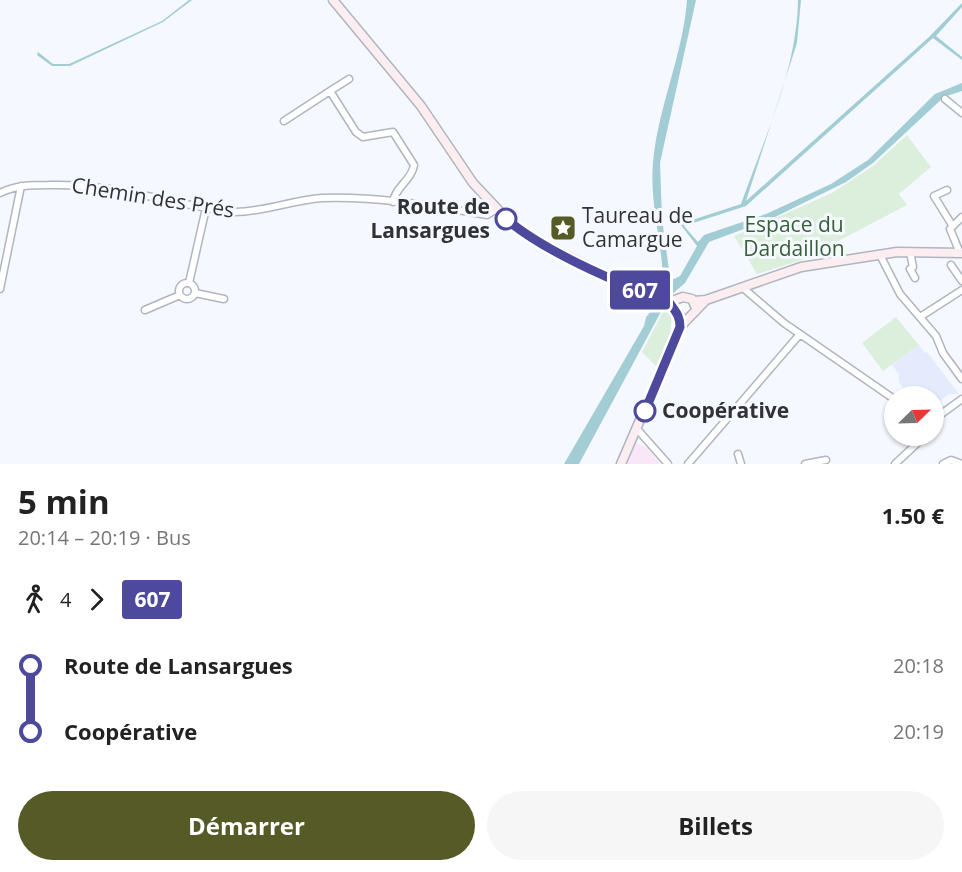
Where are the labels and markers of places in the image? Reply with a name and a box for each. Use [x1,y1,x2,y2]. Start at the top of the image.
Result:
place label: Route de Lansargues [370,192,490,244]
place label: Taureau de Camargue [582,201,693,253]
marker: Route de Lansargues [495,208,517,230]
place icon: Taureau de Camargue [548,213,578,243]
place label: Coopérative [662,396,789,424]
marker: Coopérative [634,400,656,422]

